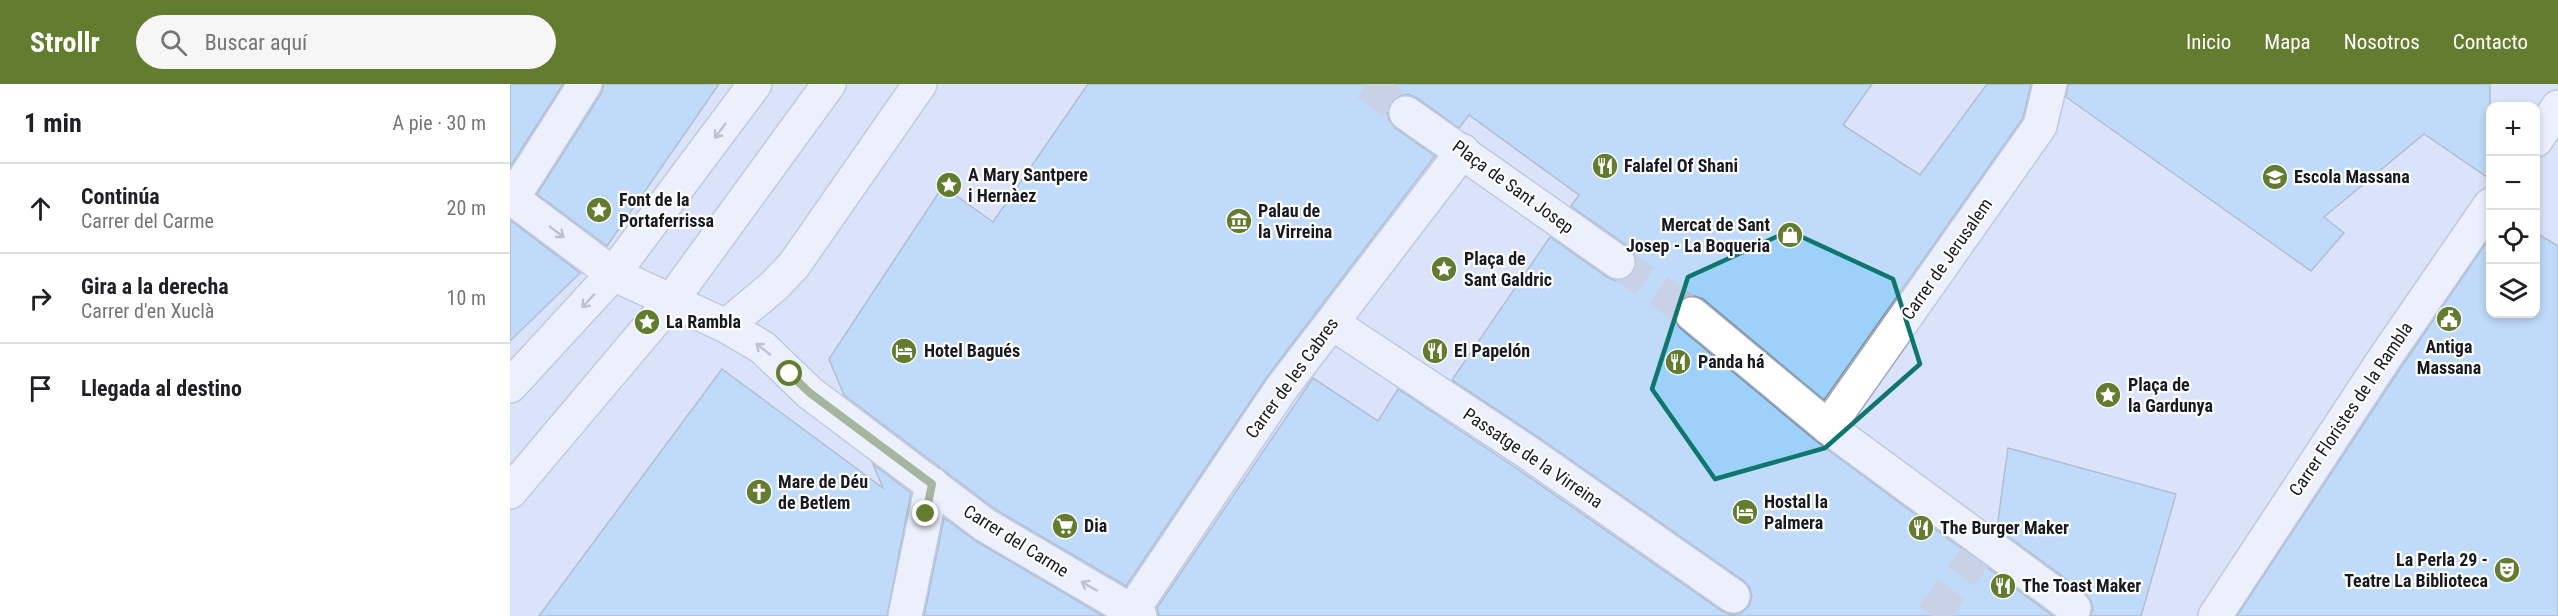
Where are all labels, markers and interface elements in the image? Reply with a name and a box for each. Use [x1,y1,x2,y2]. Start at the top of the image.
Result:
search box [136,15,556,69]
text: Strollr [30,26,100,59]
icon: search [157,26,190,59]
text: Buscar aquí [205,30,307,55]
text: Inicio [2186,30,2231,54]
text: Mapa [2264,30,2311,54]
text: Nosotros [2344,30,2420,54]
text: Contacto [2453,30,2528,54]
map controls [2486,102,2540,318]
button: + [2486,102,2540,156]
text: 1 min [24,108,82,138]
text: A pie · 30 m [393,111,486,135]
one-way arrow [714,122,726,138]
street label: Plaça de Sant Josep [1449,136,1578,238]
restaurant icon: Falafel Of Shani [1590,151,1620,181]
place label: Falafel Of Shani [1624,155,1738,176]
button: − [2486,156,2540,210]
school or university icon: Escola Massana [2260,162,2290,192]
place label: A Mary Santpere i Hernàez [968,164,1088,206]
place label: Escola Massana [2294,166,2410,187]
place icon: A Mary Santpere i Hernàez [934,170,964,200]
text: Continúa [81,184,160,209]
place label: Font de la Portaferrissa [619,189,714,231]
icon: ahead [24,192,57,225]
street label: Carrer de Jerusalem [1897,194,1996,323]
place icon: Font de la Portaferrissa [584,195,614,225]
text: 20 m [447,196,486,220]
place label: Palau de la Virreina [1258,200,1332,242]
museum icon: Palau de la Virreina [1224,206,1254,236]
text: Carrer del Carme [81,209,214,233]
button: locate [2486,210,2540,264]
place label: Mercat de Sant Josep - La Boqueria [1626,214,1770,256]
shop icon: Mercat de Sant Josep - La Boqueria [1775,220,1805,250]
one-way arrow [548,226,564,238]
place label: Plaça de Sant Galdric [1464,248,1552,290]
place icon: Plaça de Sant Galdric [1429,254,1459,284]
button: layers [2486,264,2540,318]
text: Gira a la derecha [81,274,229,299]
icon: right [24,282,57,315]
text: 10 m [447,286,486,310]
one-way arrow [581,294,595,309]
text: Carrer d'en Xuclà [81,299,214,323]
public building icon: Antiga Massana [2434,304,2464,334]
place icon: La Rambla [632,307,662,337]
place label: La Rambla [666,311,741,332]
street label: Carrer de les Cabres [1241,313,1342,442]
street label: Carrer Floristes de la Rambla [2285,318,2417,500]
hotel icon: Hotel Bagués [889,336,919,366]
restaurant icon: El Papelón [1420,336,1450,366]
place label: Antiga Massana [2417,336,2481,378]
place label: Hotel Bagués [924,340,1020,361]
place label: El Papelón [1454,340,1530,361]
one-way arrow [755,343,771,356]
restaurant icon: Panda há [1663,347,1693,377]
place label: Panda há [1698,351,1764,372]
route start [776,360,802,386]
icon: arrive [24,372,57,405]
place label: Plaça de la Gardunya [2128,374,2213,416]
text: Llegada al destino [81,376,242,401]
place icon: Plaça de la Gardunya [2093,380,2123,410]
street label: Passatge de la Virreina [1460,403,1607,512]
place label: Mare de Déu de Betlem [778,471,868,513]
church icon: Mare de Déu de Betlem [744,477,774,507]
place label: Hostal la Palmera [1764,491,1828,533]
hotel icon: Hostal la Palmera [1730,497,1760,527]
route end [912,500,938,526]
street label: Carrer del Carme [960,500,1073,581]
supermarket icon: Dia [1050,511,1080,541]
restaurant icon: The Burger Maker [1906,513,1936,543]
place label: Dia [1084,515,1107,536]
place label: The Burger Maker [1940,517,2069,538]
place label: La Perla 29 - Teatre La Biblioteca [2344,549,2488,591]
theatre icon: La Perla 29 - Teatre La Biblioteca [2492,555,2522,585]
restaurant icon: The Toast Maker [1988,571,2018,601]
place label: The Toast Maker [2022,575,2141,596]
one-way arrow [1081,580,1098,592]

